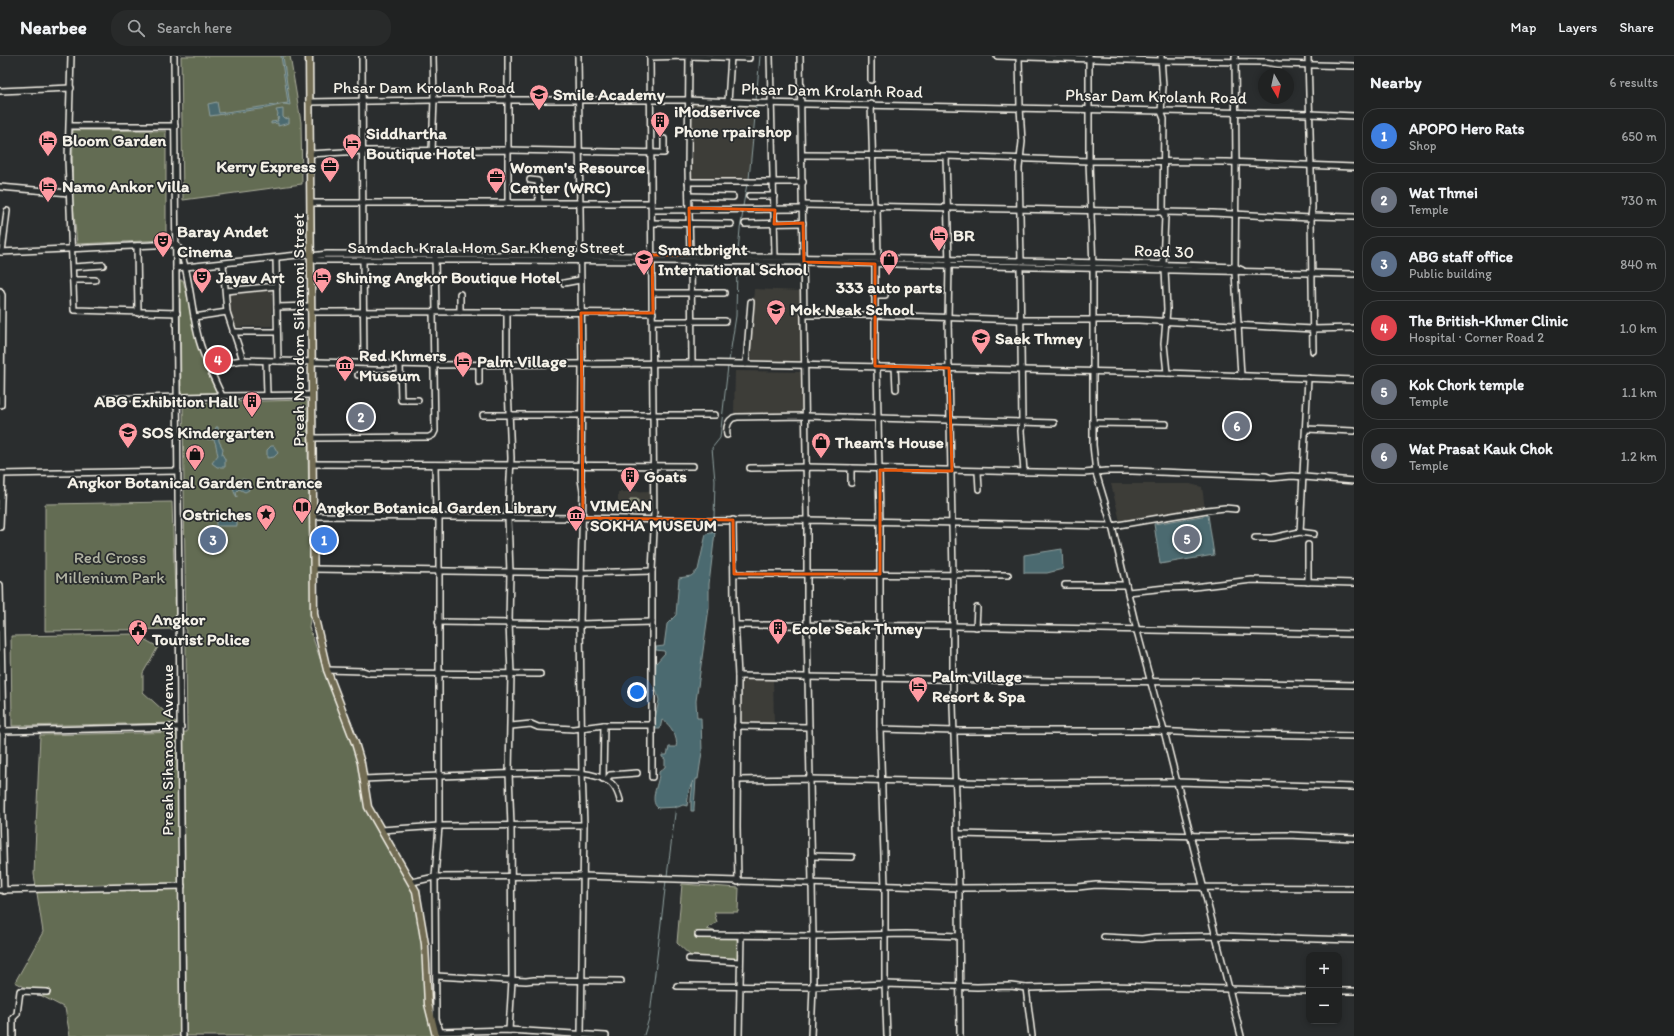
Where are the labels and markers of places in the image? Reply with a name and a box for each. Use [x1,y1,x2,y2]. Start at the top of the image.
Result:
school or university icon: Smile Academy [528,83,550,111]
place label: Smile Academy [553,84,666,105]
place label: iModserivce Phone rpairshop [674,101,792,142]
building icon: iModserivce Phone rpairshop [649,110,671,138]
place label: Siddhartha Boutique Hotel [366,123,476,164]
hotel icon: Bloom Garden [37,129,59,157]
place label: Bloom Garden [62,130,167,150]
hotel icon: Siddhartha Boutique Hotel [341,132,363,160]
office icon: Kerry Express [319,155,341,183]
place label: Kerry Express [216,156,316,177]
place label: Women's Resource Center (WRC) [510,157,645,198]
office icon: Women's Resource Center (WRC) [485,166,507,194]
hotel icon: Namo Ankor Villa [37,175,59,203]
place label: Namo Ankor Villa [62,176,190,196]
place label: Baray Andet Cinema [177,221,269,261]
hotel icon: BR [928,224,950,252]
place label: BR [953,225,975,245]
theatre icon: Baray Andet Cinema [152,230,174,258]
place label: Smartbright International School [658,239,808,279]
school or university icon: Smartbright International School [633,248,655,276]
shop icon: 333 auto parts [878,248,900,276]
theatre icon: Jayav Art [191,266,213,294]
hotel icon: Shining Angkor Boutique Hotel [311,266,333,294]
place label: Jayav Art [215,267,285,288]
place label: Shining Angkor Boutique Hotel [336,267,561,288]
place label: 333 auto parts [836,277,943,298]
school or university icon: Mok Neak School [765,298,787,326]
place label: Mok Neak School [790,299,915,319]
school or university icon: Saek Thmey [970,327,992,355]
place label: Saek Thmey [995,328,1084,349]
pin: 4 [205,345,231,375]
place label: Red Khmers Museum [359,345,447,385]
hotel icon: Palm Village [452,350,474,378]
place label: Palm Village [477,351,567,372]
museum icon: Red Khmers Museum [334,354,356,382]
building icon: ABG Exhibition Hall [241,390,263,418]
place label: ABG Exhibition Hall [93,391,238,411]
pin: 2 [348,402,374,432]
pin: 6 [1224,411,1250,441]
school or university icon: SOS Kindergarten [117,421,139,449]
place label: SOS Kindergarten [142,422,274,443]
shop icon: Theam's House [810,431,832,459]
place label: Theam's House [834,432,944,452]
shop icon: Angkor Botanical Garden Entrance [184,443,206,471]
building icon: Goats [619,465,641,493]
place label: Goats [644,466,687,486]
place label: Angkor Botanical Garden Entrance [67,472,322,493]
place label: VIMEAN SOKHA MUSEUM [590,495,717,535]
library icon: Angkor Botanical Garden Library [291,496,313,524]
place label: Angkor Botanical Garden Library [315,497,557,518]
place icon: Ostriches [255,503,277,531]
place label: Ostriches [182,504,252,524]
museum icon: VIMEAN SOKHA MUSEUM [565,504,587,532]
pin: 5 [1174,524,1200,554]
pin: 3 [200,525,226,555]
pin: 1 [311,525,337,555]
place label: Angkor Tourist Police [151,609,250,649]
building icon: Ecole Seak Thmey [767,617,789,645]
public building icon: Angkor Tourist Police [127,618,149,646]
place label: Ecole Seak Thmey [792,618,923,639]
place label: Palm Village Resort & Spa [932,666,1025,707]
hotel icon: Palm Village Resort & Spa [907,675,929,703]

